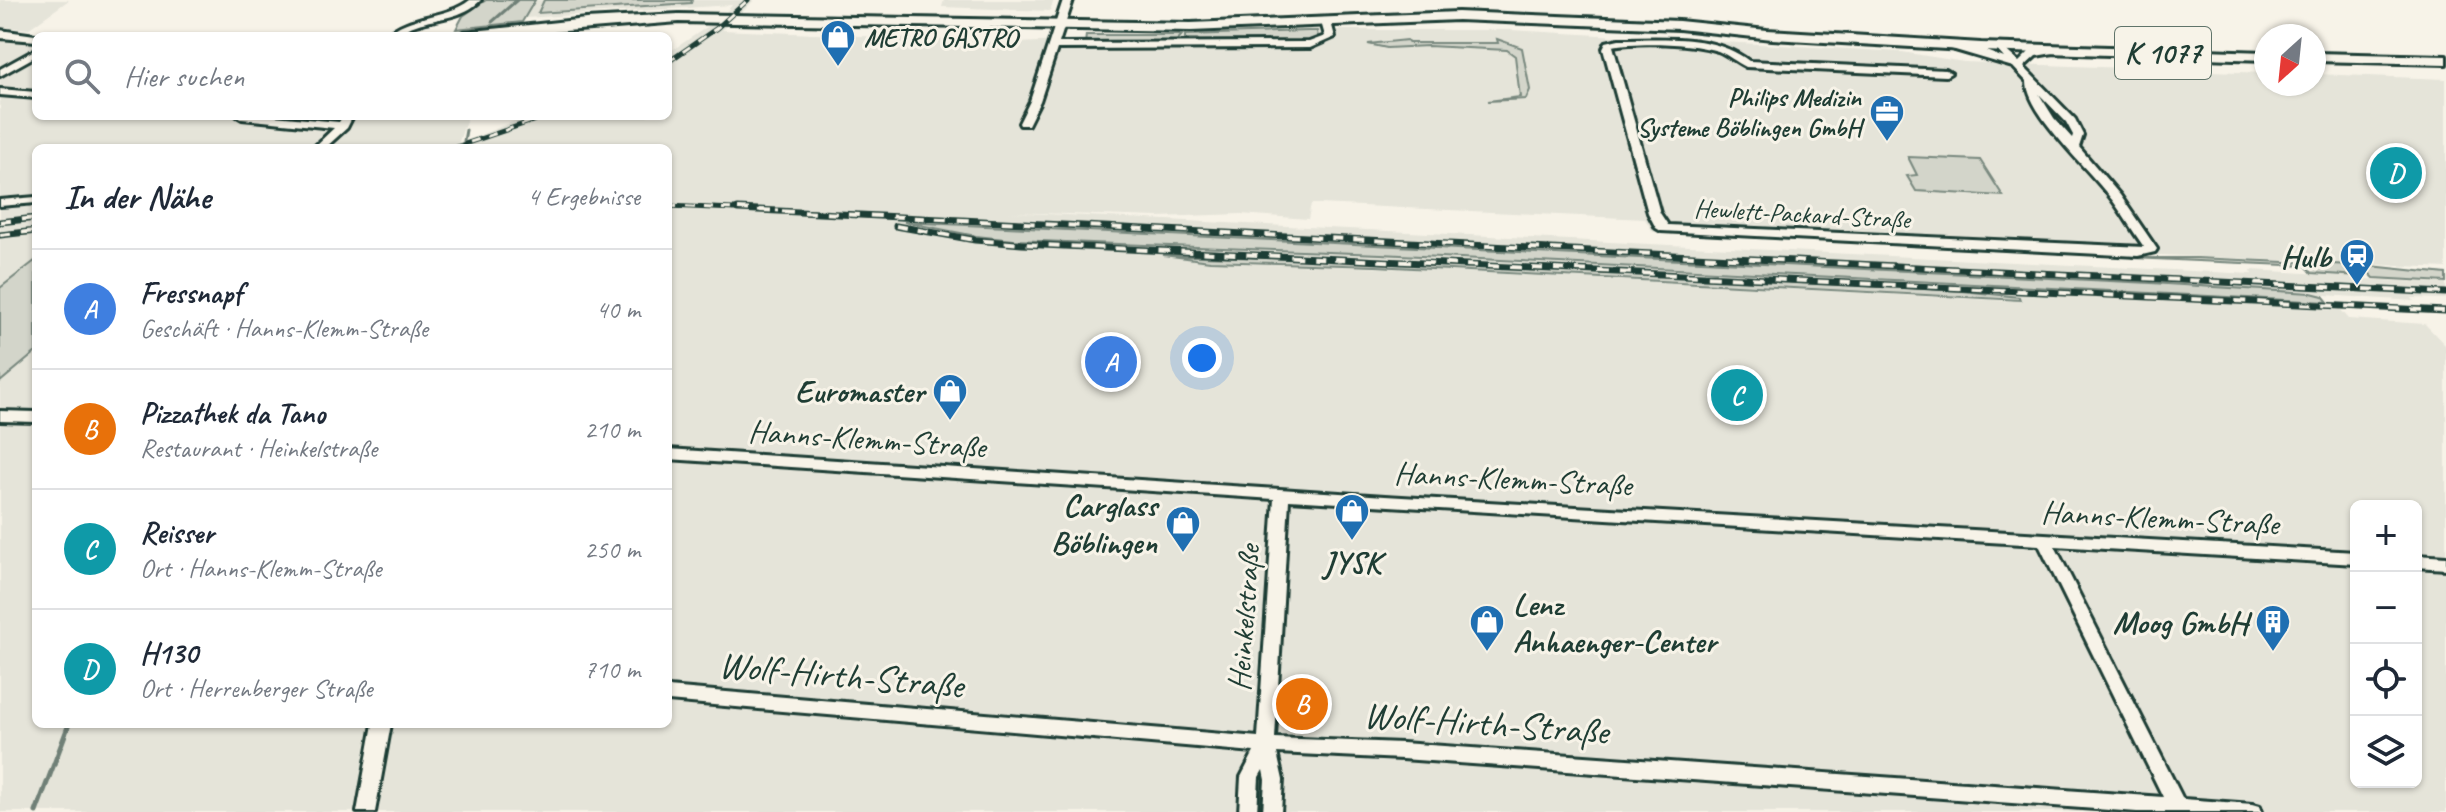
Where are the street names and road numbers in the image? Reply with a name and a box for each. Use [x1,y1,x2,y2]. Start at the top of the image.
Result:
road number: K 1077 [2115,27,2211,79]
street label: Hewlett-Packard-Straße [1693,192,1913,236]
street label: Hanns-Klemm-Straße [747,410,990,468]
street label: Hanns-Klemm-Straße [1393,452,1635,506]
street label: Hanns-Klemm-Straße [2040,491,2282,545]
street label: Heinkelstraße [1218,541,1270,692]
street label: Wolf-Hirth-Straße [717,641,968,709]
street label: Wolf-Hirth-Straße [1362,691,1612,755]

